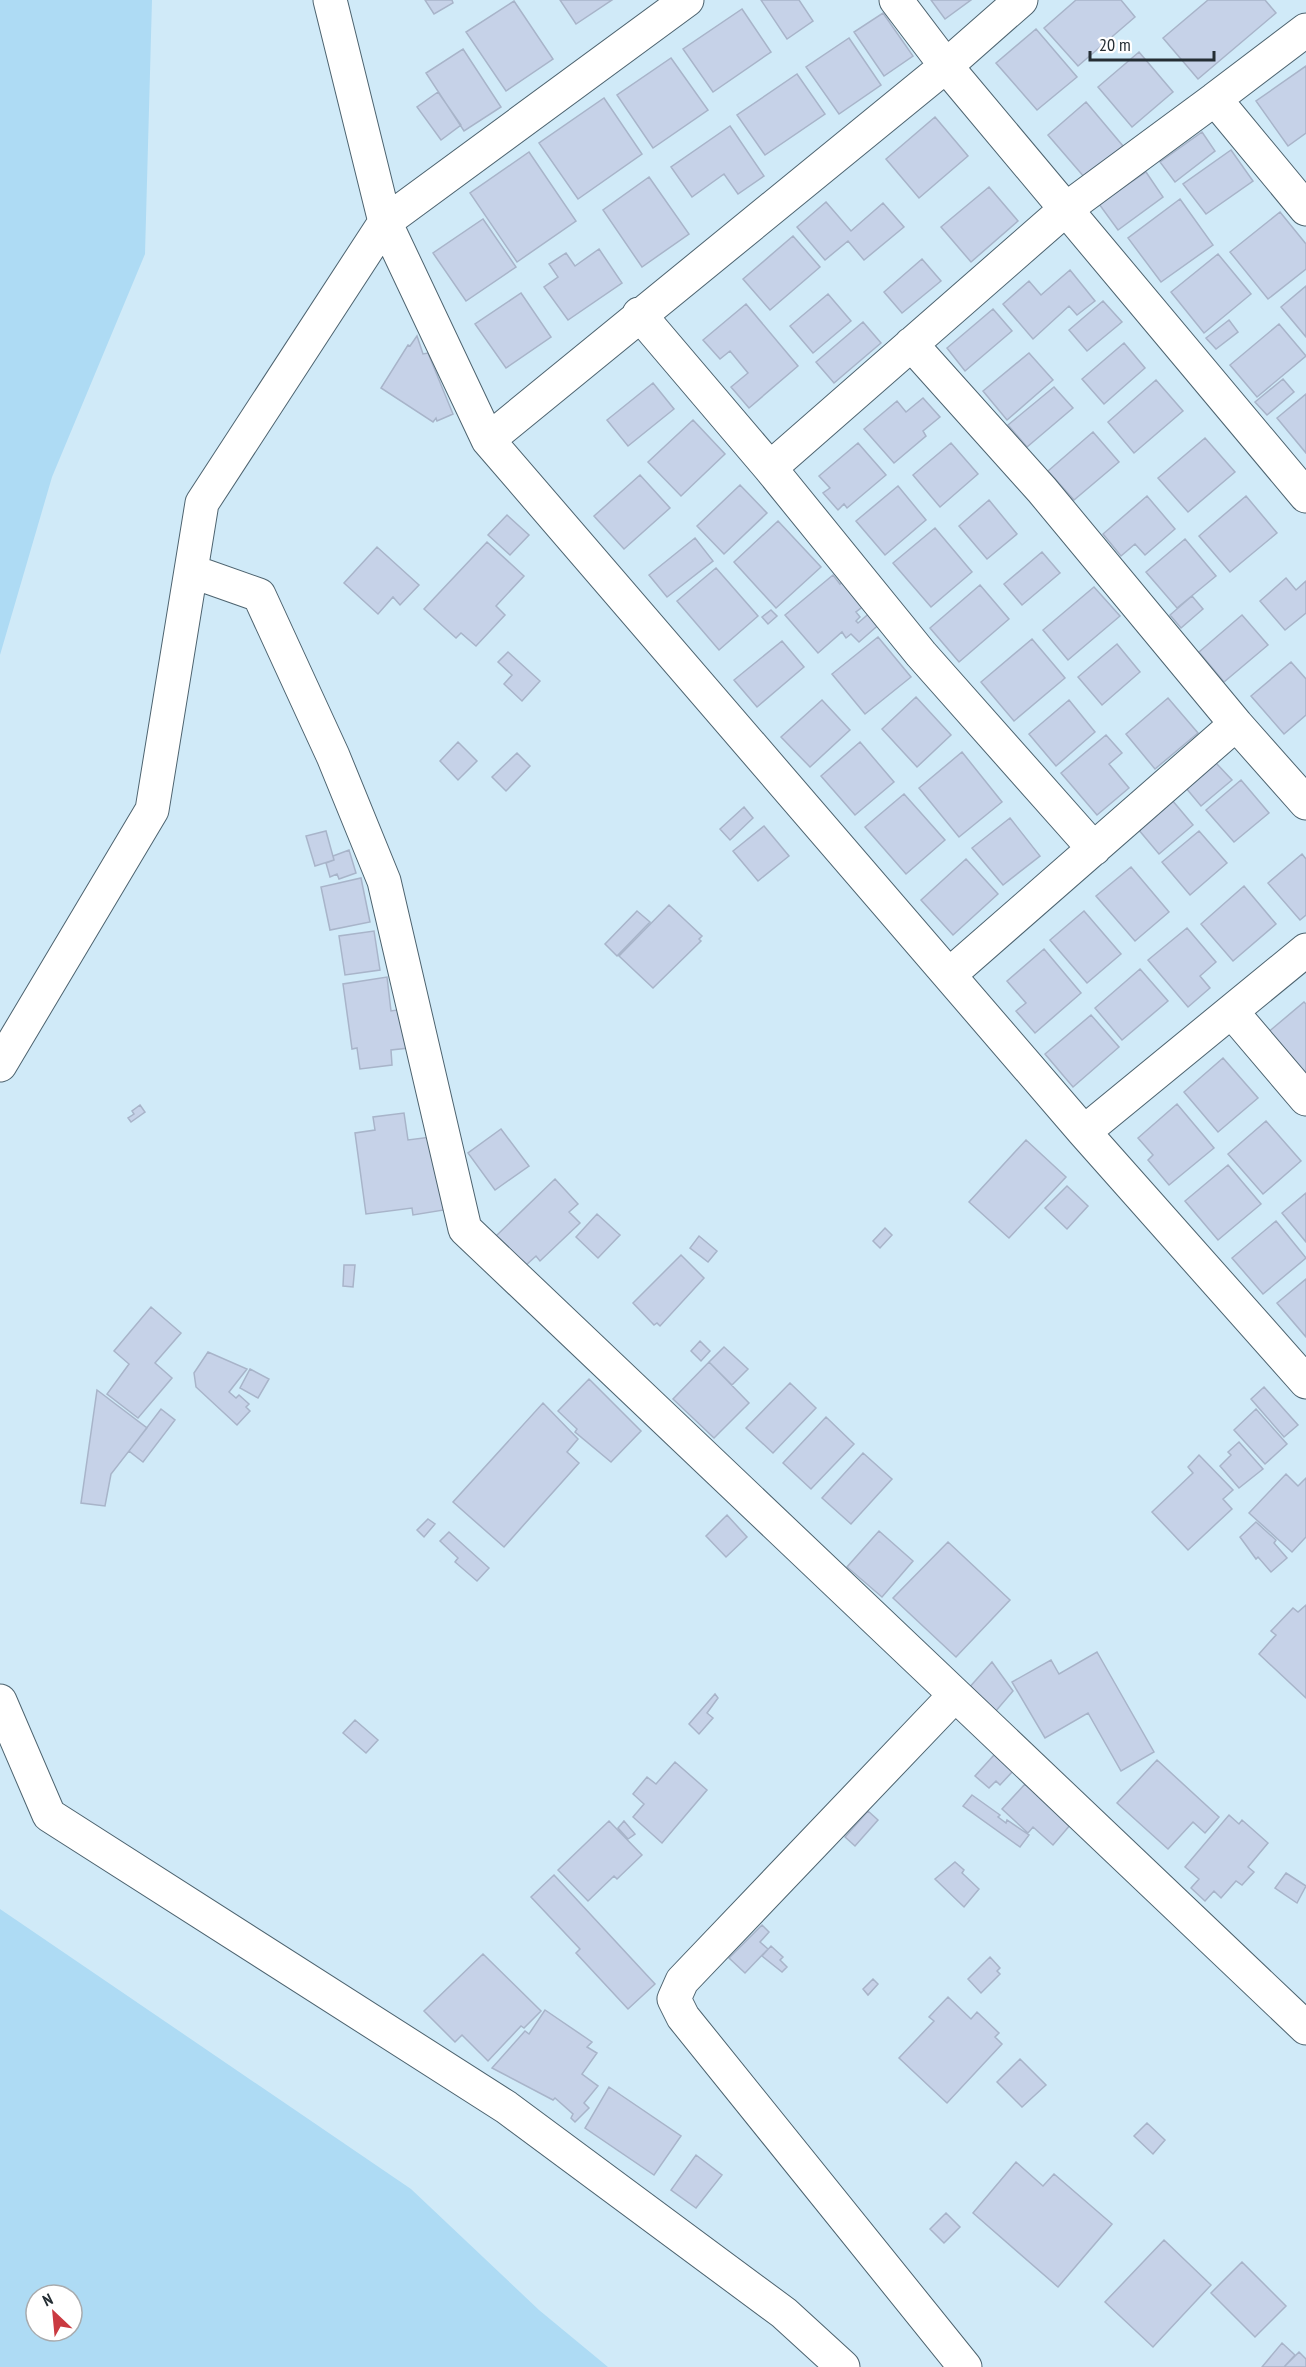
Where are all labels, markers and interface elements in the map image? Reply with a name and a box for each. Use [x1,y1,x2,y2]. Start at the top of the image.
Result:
scale bar [1090,24,1214,62]
text: 20 m [1099,33,1131,56]
north arrow [24,2283,84,2343]
text: N [39,2289,56,2310]

